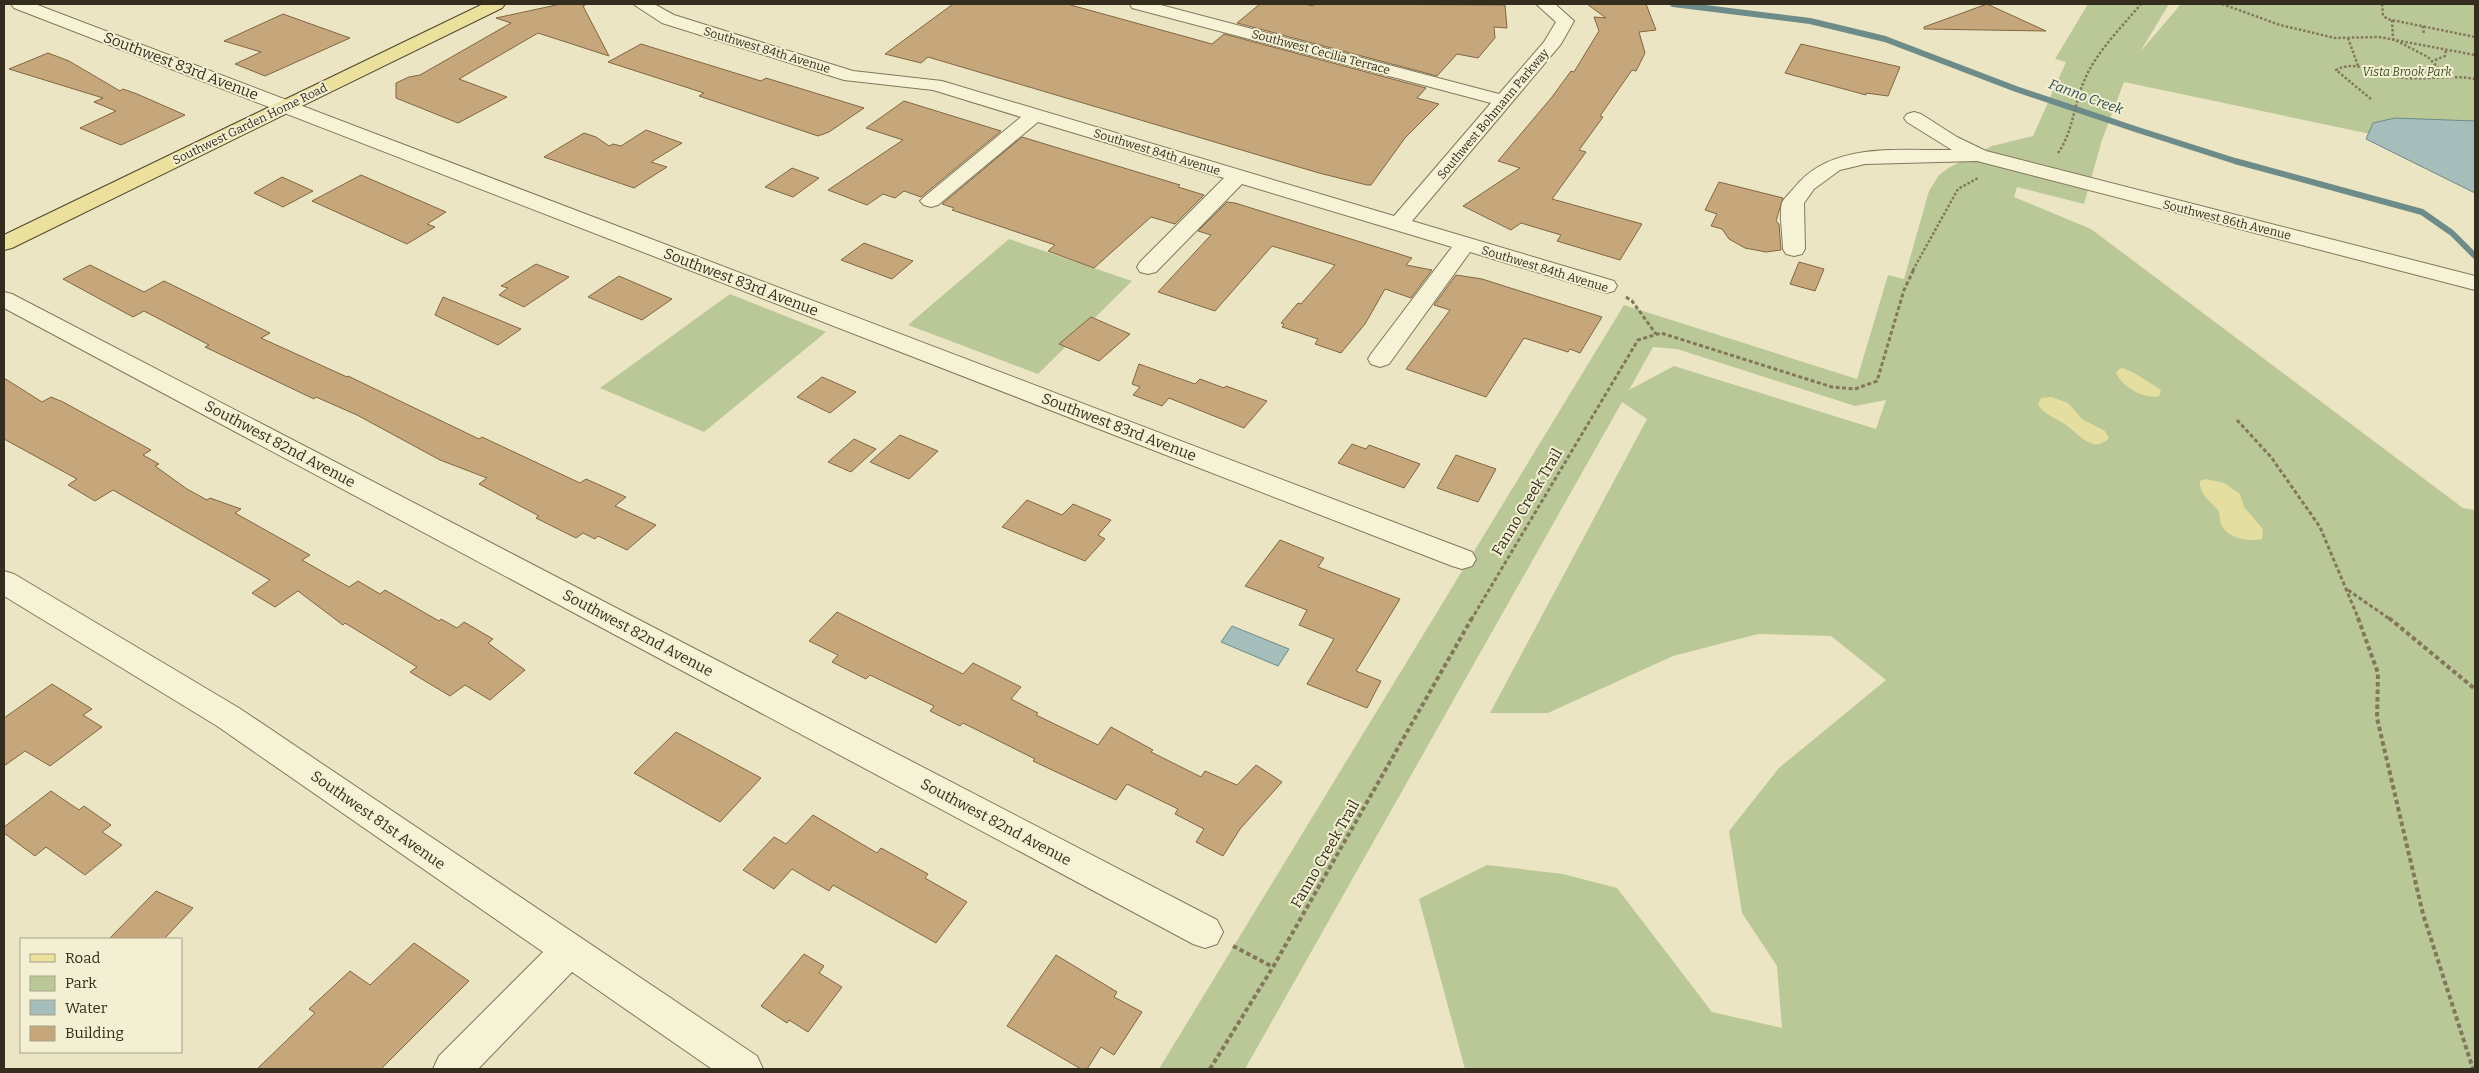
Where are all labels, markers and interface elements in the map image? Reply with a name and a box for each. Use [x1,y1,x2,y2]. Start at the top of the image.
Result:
street label: Southwest 84th Avenue [702,24,832,76]
street label: Southwest Cecilia Terrace [1250,27,1392,77]
street label: Southwest 83rd Avenue [101,28,261,104]
street label: Southwest Bohmann Parkway [1434,45,1552,182]
park label: Vista Brook Park [2362,65,2452,79]
water label: Fanno Creek [2046,76,2126,118]
street label: Southwest Garden Home Road [171,80,329,168]
street label: Southwest 84th Avenue [1092,126,1222,178]
street label: Southwest 86th Avenue [2161,197,2293,243]
street label: Southwest 84th Avenue [1480,243,1610,295]
street label: Southwest 83rd Avenue [661,244,821,320]
street label: Southwest 83rd Avenue [1039,389,1199,465]
street label: Southwest 82nd Avenue [202,397,358,491]
street label: Fanno Creek Trail [1488,445,1566,559]
street label: Southwest 82nd Avenue [560,586,716,680]
street label: Southwest 81st Avenue [307,767,449,873]
street label: Southwest 82nd Avenue [918,775,1074,869]
street label: Fanno Creek Trail [1287,797,1363,911]
legend [20,938,182,1053]
text: Road [65,949,100,967]
text: Park [65,974,97,992]
text: Water [65,999,108,1017]
text: Building [65,1024,124,1042]

